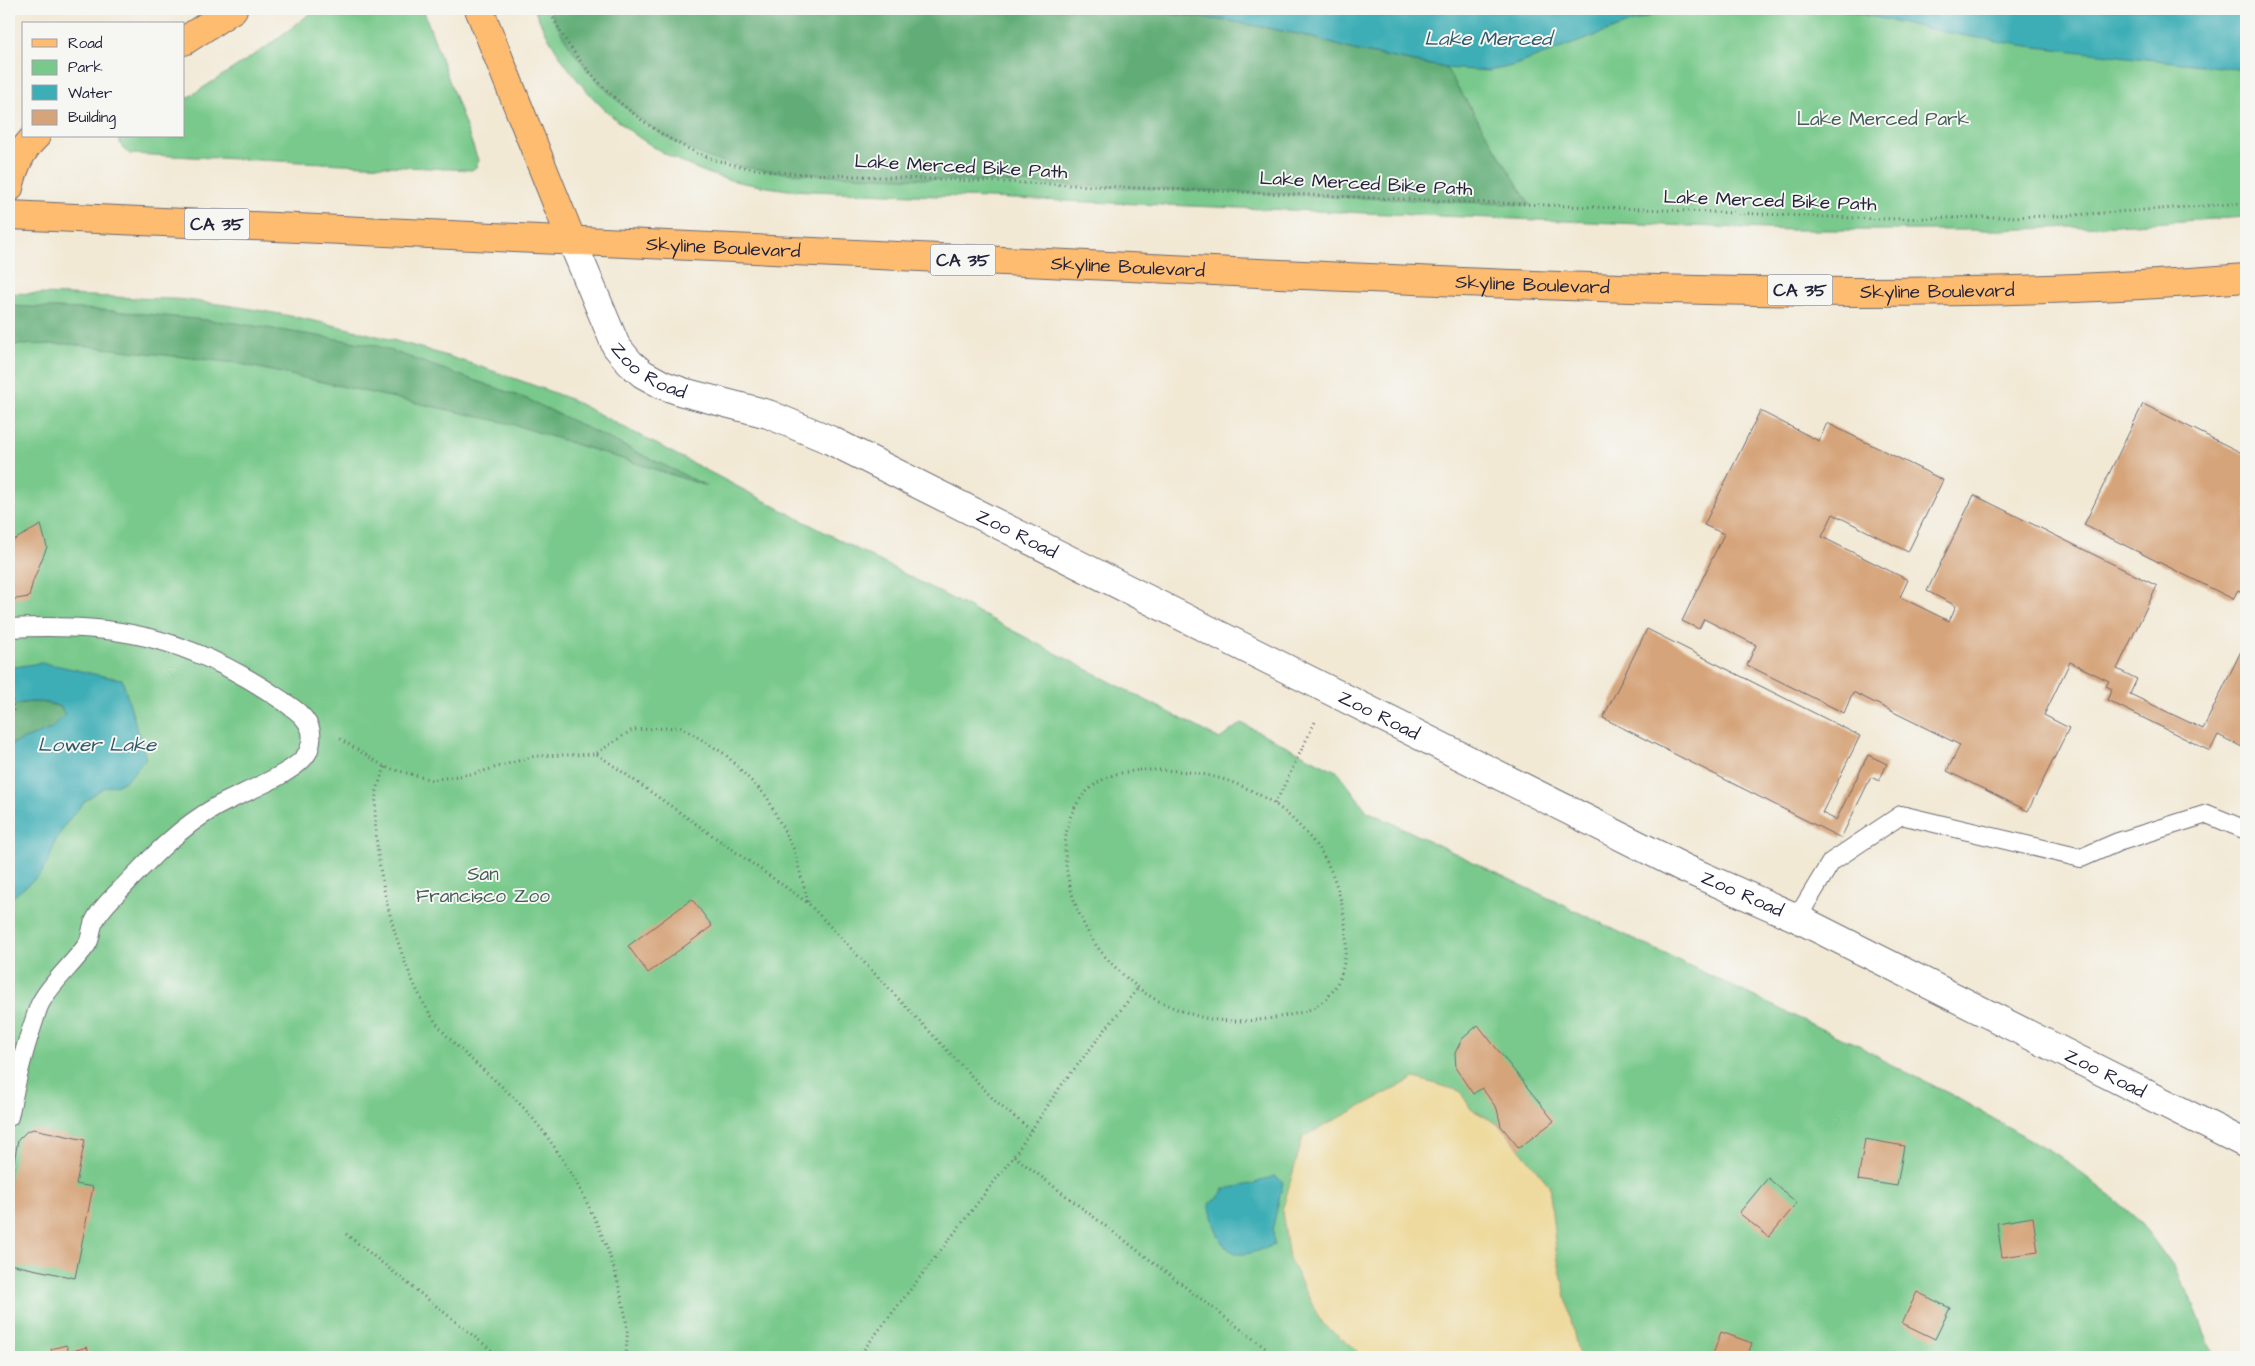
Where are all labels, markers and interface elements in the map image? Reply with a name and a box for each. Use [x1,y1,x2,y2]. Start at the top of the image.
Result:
legend [22,22,185,138]
water label: Lake Merced [1424,25,1555,53]
text: Road [68,33,103,54]
text: Park [68,57,103,78]
text: Water [68,83,112,104]
park label: Lake Merced Park [1797,106,1970,133]
text: Building [68,107,116,129]
street label: Lake Merced Bike Path [854,148,1069,186]
street label: Lake Merced Bike Path [1259,165,1474,203]
street label: Lake Merced Bike Path [1663,184,1878,218]
road number: CA 35 [184,208,250,240]
street label: Skyline Boulevard [645,230,801,265]
road number: CA 35 [930,244,996,276]
street label: Skyline Boulevard [1050,250,1206,284]
street label: Skyline Boulevard [1455,268,1610,301]
road number: CA 35 [1768,274,1832,306]
street label: Skyline Boulevard [1860,277,2015,306]
street label: Zoo Road [605,336,690,406]
street label: Zoo Road [972,502,1062,565]
street label: Zoo Road [1334,683,1424,747]
water label: Lower Lake [38,731,157,759]
park label: San Francisco Zoo [416,861,550,910]
street label: Zoo Road [1697,864,1788,924]
street label: Zoo Road [2060,1041,2151,1105]

